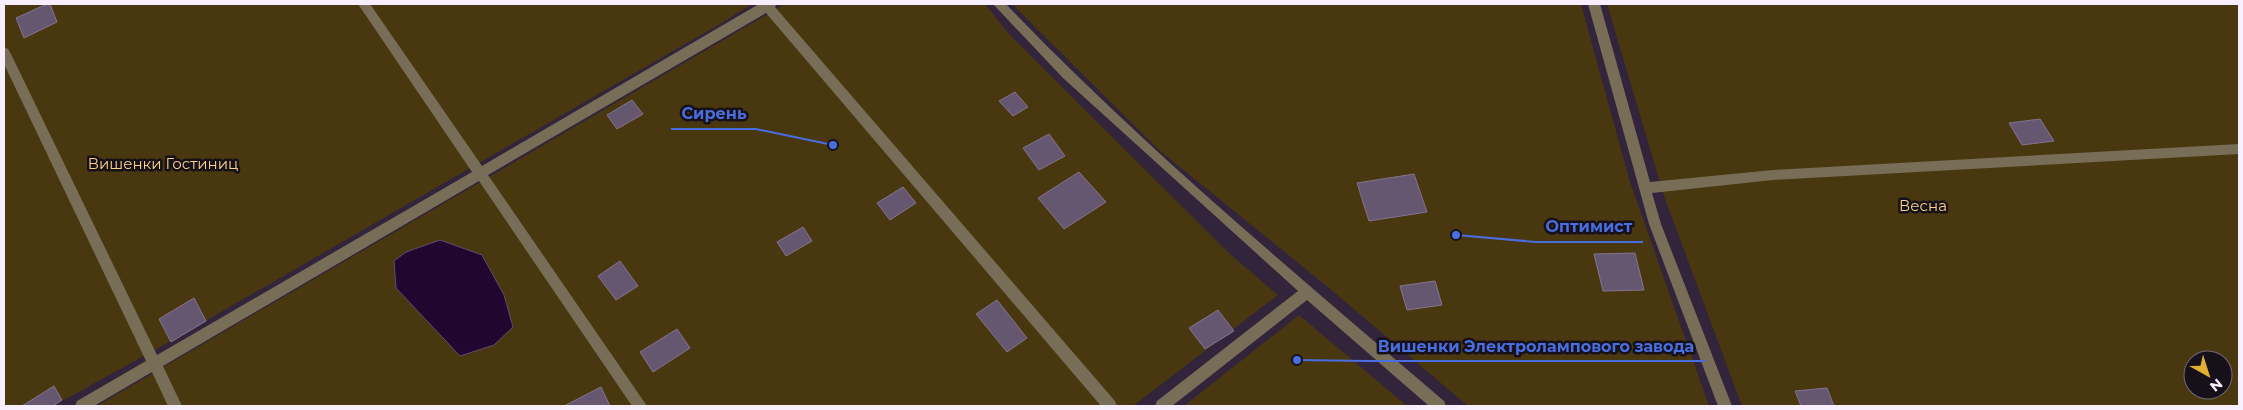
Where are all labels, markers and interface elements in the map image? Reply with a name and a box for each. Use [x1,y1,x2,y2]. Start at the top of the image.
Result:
callout: Сирень [671,98,756,129]
text: Сирень [681,104,747,123]
park label: Вишенки Гостиниц [88,154,238,173]
park label: Весна [1899,196,1947,215]
callout: Оптимист [1536,211,1643,242]
text: Оптимист [1546,217,1633,236]
callout: Вишенки Электролампового завода [1368,330,1705,361]
text: Вишенки Электролампового завода [1378,337,1694,356]
north arrow [2183,350,2233,400]
text: N [2206,375,2226,396]

